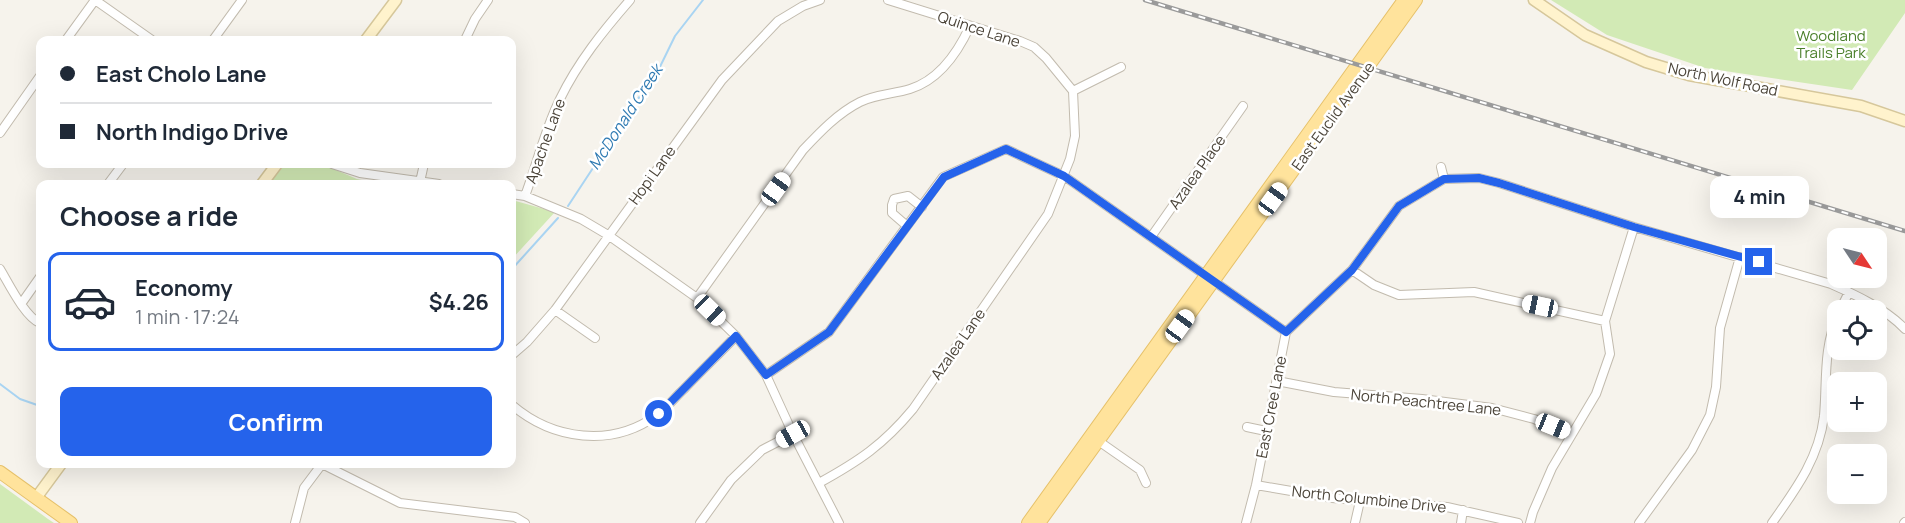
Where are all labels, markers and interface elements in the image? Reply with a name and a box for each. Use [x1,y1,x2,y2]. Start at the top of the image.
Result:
street label: Quince Lane [935,6,1023,52]
park label: Woodland Trails Park [1796,25,1866,63]
street label: East Euclid Avenue [1286,57,1380,175]
street label: North Wolf Road [1666,57,1780,101]
text: East Cholo Lane [96,59,266,89]
water label: McDonald Creek [583,59,668,174]
street label: Apache Lane [520,95,570,187]
text: North Indigo Drive [96,117,288,147]
street label: Azalea Place [1164,130,1231,213]
street label: Hopi Lane [623,141,681,209]
car [758,169,794,209]
callout: 4 min [1710,175,1808,217]
car [1255,179,1291,219]
text: 4 min [1733,183,1786,210]
text: Choose a ride [60,197,238,234]
north arrow [1827,228,1887,288]
map controls [1827,228,1887,504]
route end [1745,248,1772,275]
text: Economy [135,273,233,303]
icon: car [63,275,117,329]
text: $4.26 [429,287,489,317]
car [691,291,729,329]
car [1521,293,1559,319]
button: locate [1827,300,1887,360]
text: 1 min · 17:24 [135,303,239,330]
street label: Azalea Lane [926,304,990,384]
car [1162,306,1198,346]
street label: East Cree Lane [1251,354,1291,460]
button: + [1827,372,1887,432]
street label: North Peachtree Lane [1350,384,1502,420]
button: Confirm [60,387,492,456]
route start [645,400,672,427]
car [1533,411,1573,441]
car [773,417,813,451]
button: − [1827,444,1887,504]
street label: North Columbine Drive [1291,480,1448,518]

